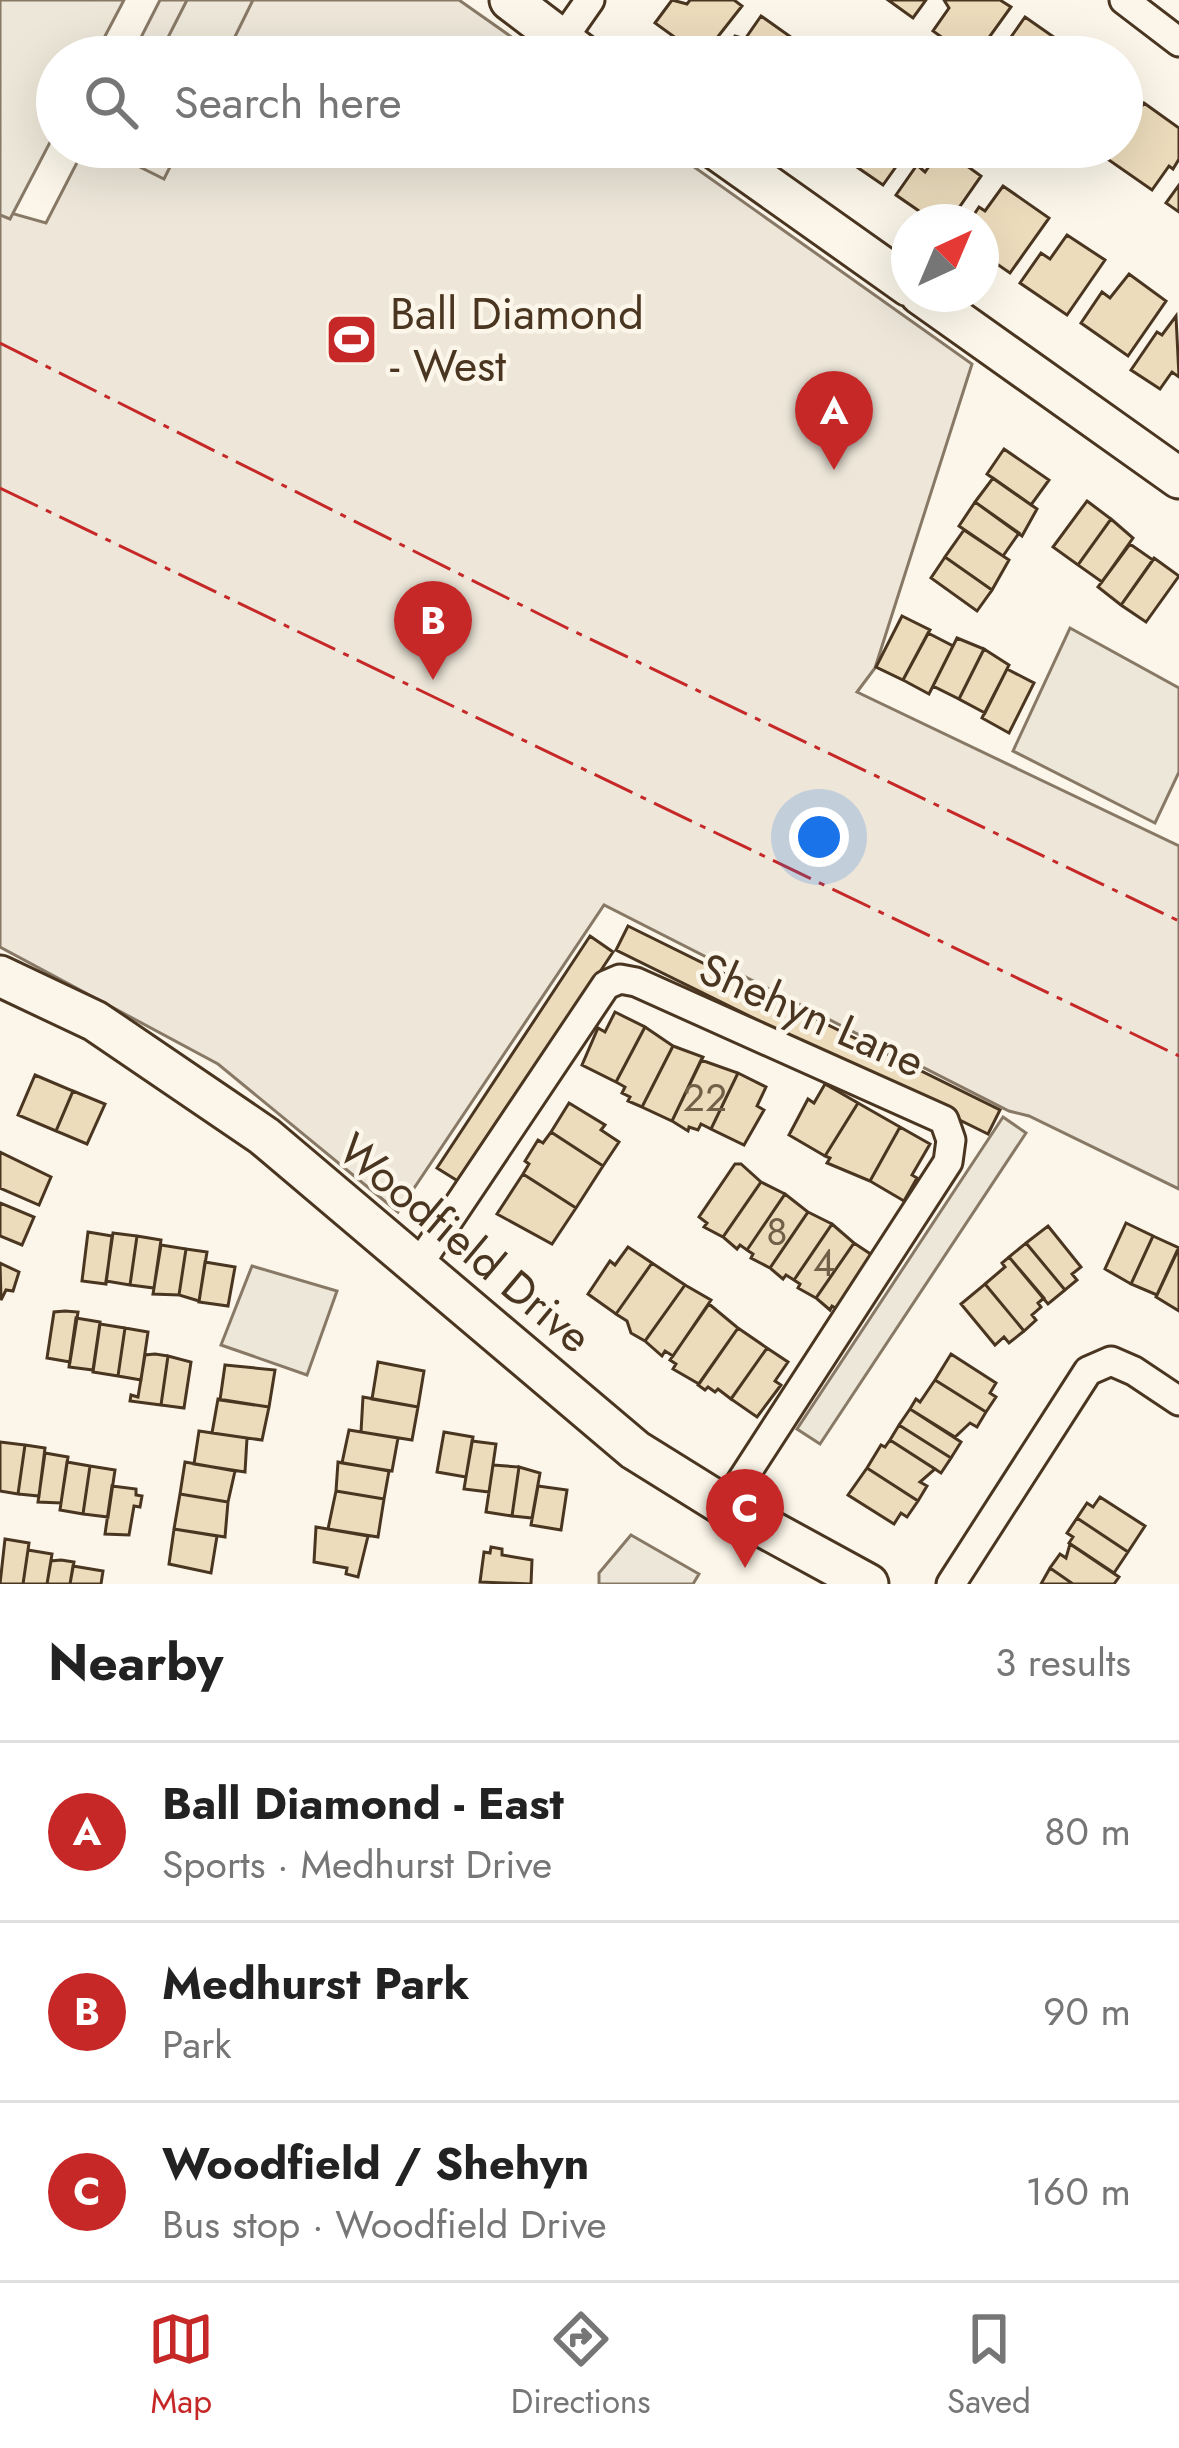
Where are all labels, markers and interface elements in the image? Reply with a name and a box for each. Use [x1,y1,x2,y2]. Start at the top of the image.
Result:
search box [36,36,1143,168]
icon: search [78,69,144,135]
text: Search here [174,70,402,135]
north arrow [891,204,999,312]
place label: Ball Diamond - West [390,281,644,398]
sports icon: Ball Diamond - West [323,311,379,367]
pin: A [795,371,873,470]
pin: B [394,581,472,680]
your location [789,807,849,867]
street label: Shehyn Lane [689,936,935,1094]
house number: 22 [683,1069,727,1126]
street label: Woodfield Drive [324,1117,606,1369]
house number: 8 [766,1203,788,1260]
house number: 4 [813,1234,835,1291]
pin: C [706,1469,784,1568]
text: Nearby [48,1625,223,1699]
text: 3 results [995,1634,1131,1691]
text: Ball Diamond - East [162,1771,564,1836]
text: A [73,1803,101,1860]
text: 80 m [1044,1803,1131,1860]
text: Sports · Medhurst Drive [162,1836,552,1893]
text: Medhurst Park [162,1951,469,2016]
text: B [74,1983,100,2040]
text: 90 m [1043,1983,1131,2040]
text: Park [162,2016,232,2073]
text: Woodfield / Shehyn [162,2131,589,2196]
text: C [73,2163,101,2220]
text: 160 m [1025,2163,1131,2220]
text: Bus stop · Woodfield Drive [162,2196,607,2253]
tab: Map [148,2306,214,2425]
tab: Directions [511,2306,651,2425]
tab: Saved [947,2306,1031,2425]

